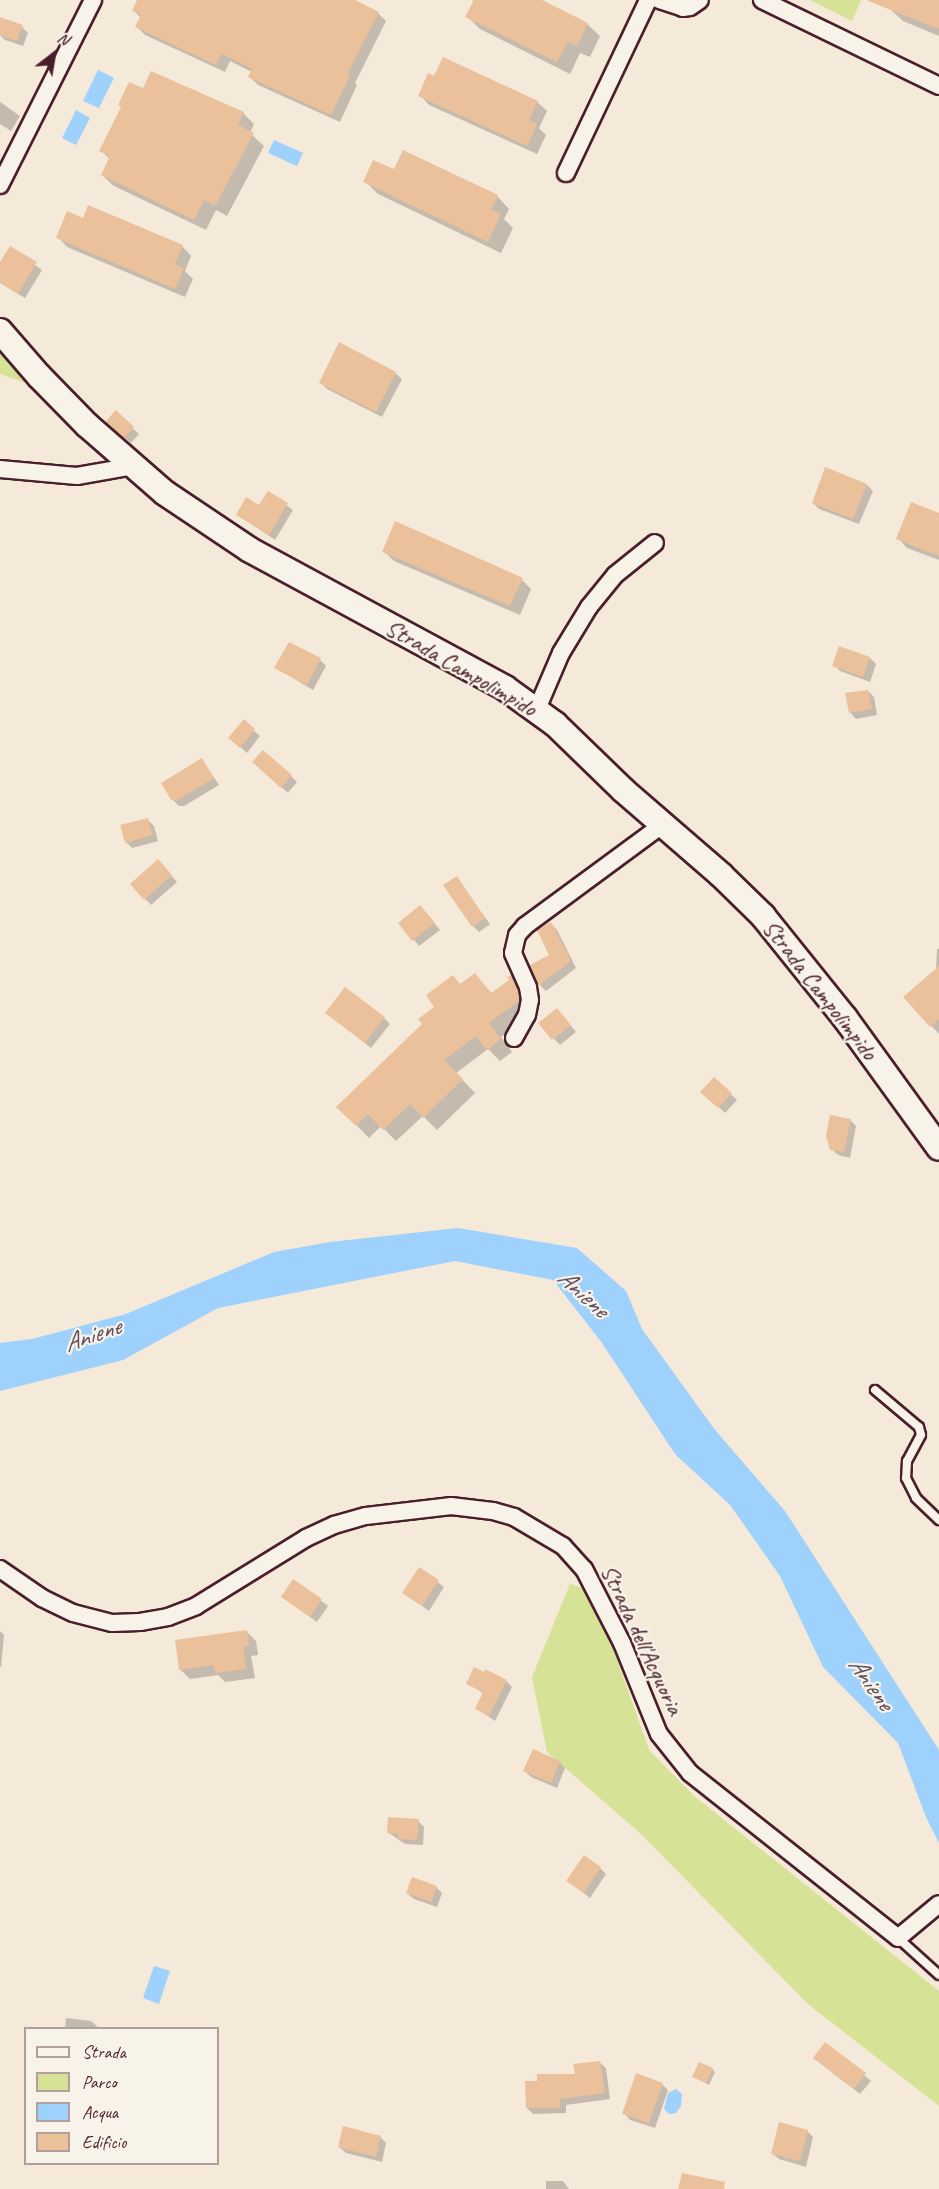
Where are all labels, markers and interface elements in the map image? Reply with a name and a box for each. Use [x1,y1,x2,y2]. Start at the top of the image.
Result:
north arrow [24,24,84,84]
text: N [54,27,73,50]
street label: Strada Campolimpido [380,613,542,723]
street label: Strada Campolimpido [756,914,884,1066]
water label: Aniene [551,1262,615,1324]
water label: Aniene [60,1311,124,1359]
street label: Strada dell'Acquoria [595,1560,689,1720]
water label: Aniene [842,1650,900,1716]
legend [24,2027,219,2165]
text: Strada [82,2041,126,2063]
text: Parco [82,2071,117,2093]
text: Acqua [82,2101,118,2123]
text: Edificio [82,2131,126,2153]

